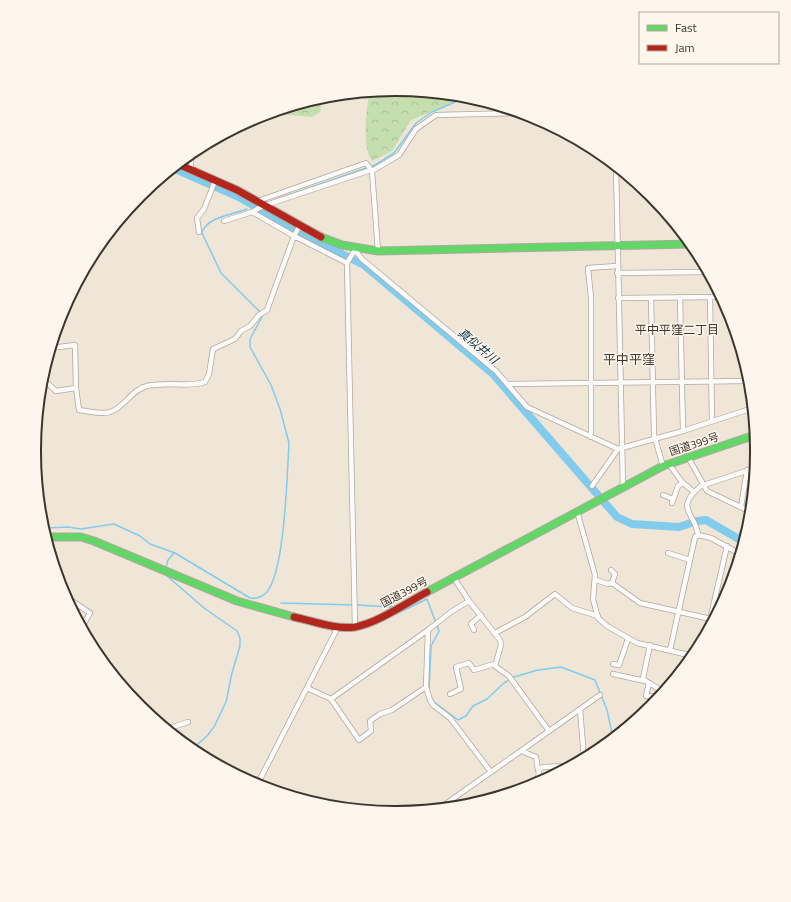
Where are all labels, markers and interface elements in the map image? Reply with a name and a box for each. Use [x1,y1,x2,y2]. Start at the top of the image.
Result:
legend [639,12,779,64]
text: Fast [675,18,698,37]
text: Jam [675,38,695,57]
district label: 平中平窪二丁目 [635,320,719,339]
water label: 真似井川 [454,323,504,370]
district label: 平中平窪 [603,349,655,369]
street label: 国道399号 [667,428,721,460]
street label: 国道399号 [378,573,430,611]

